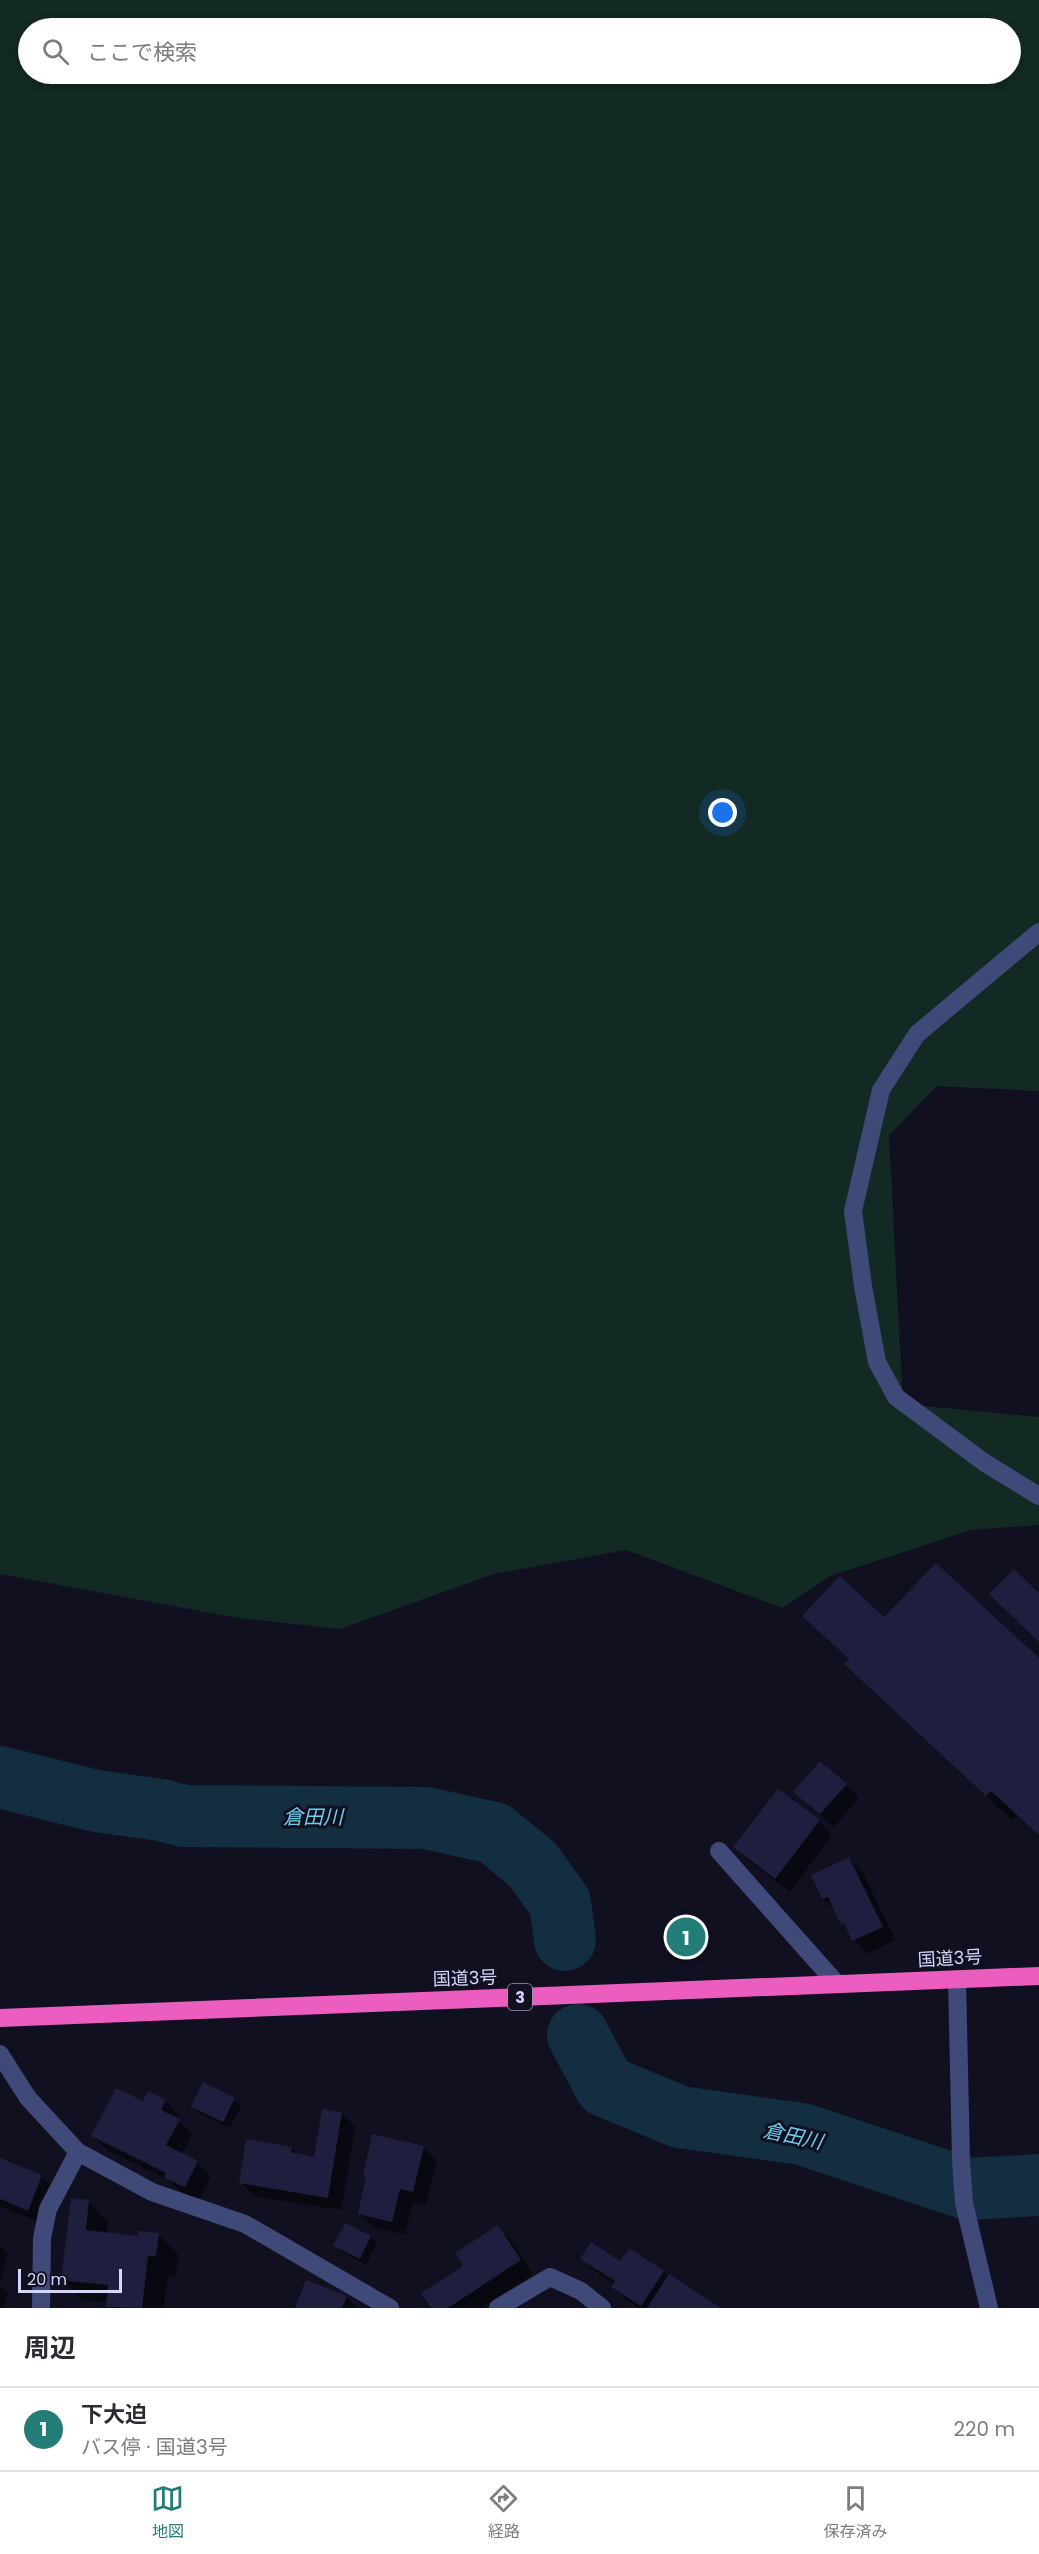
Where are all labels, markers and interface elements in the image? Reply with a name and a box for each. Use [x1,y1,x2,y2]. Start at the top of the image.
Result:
search box [18,18,1021,84]
icon: search [39,35,72,68]
text: ここで検索 [87,37,197,68]
your location [708,798,737,827]
water label: 倉田川 [283,1803,345,1831]
pin: 1 [666,1914,706,1960]
street label: 国道3号 [917,1944,983,1972]
street label: 国道3号 [432,1964,498,1992]
road number: 3 [508,1984,532,2010]
water label: 倉田川 [761,2116,827,2156]
scale bar [18,2266,122,2294]
text: 20 m [27,2268,67,2291]
text: 周辺 [24,2330,76,2366]
text: 下大迫 [81,2399,147,2430]
text: 1 [40,2415,47,2443]
text: 220 m [954,2415,1015,2443]
text: バス停 · 国道3号 [81,2433,228,2461]
tab: 地図 [151,2482,184,2544]
tab: 経路 [487,2482,520,2544]
tab: 保存済み [823,2482,887,2544]

